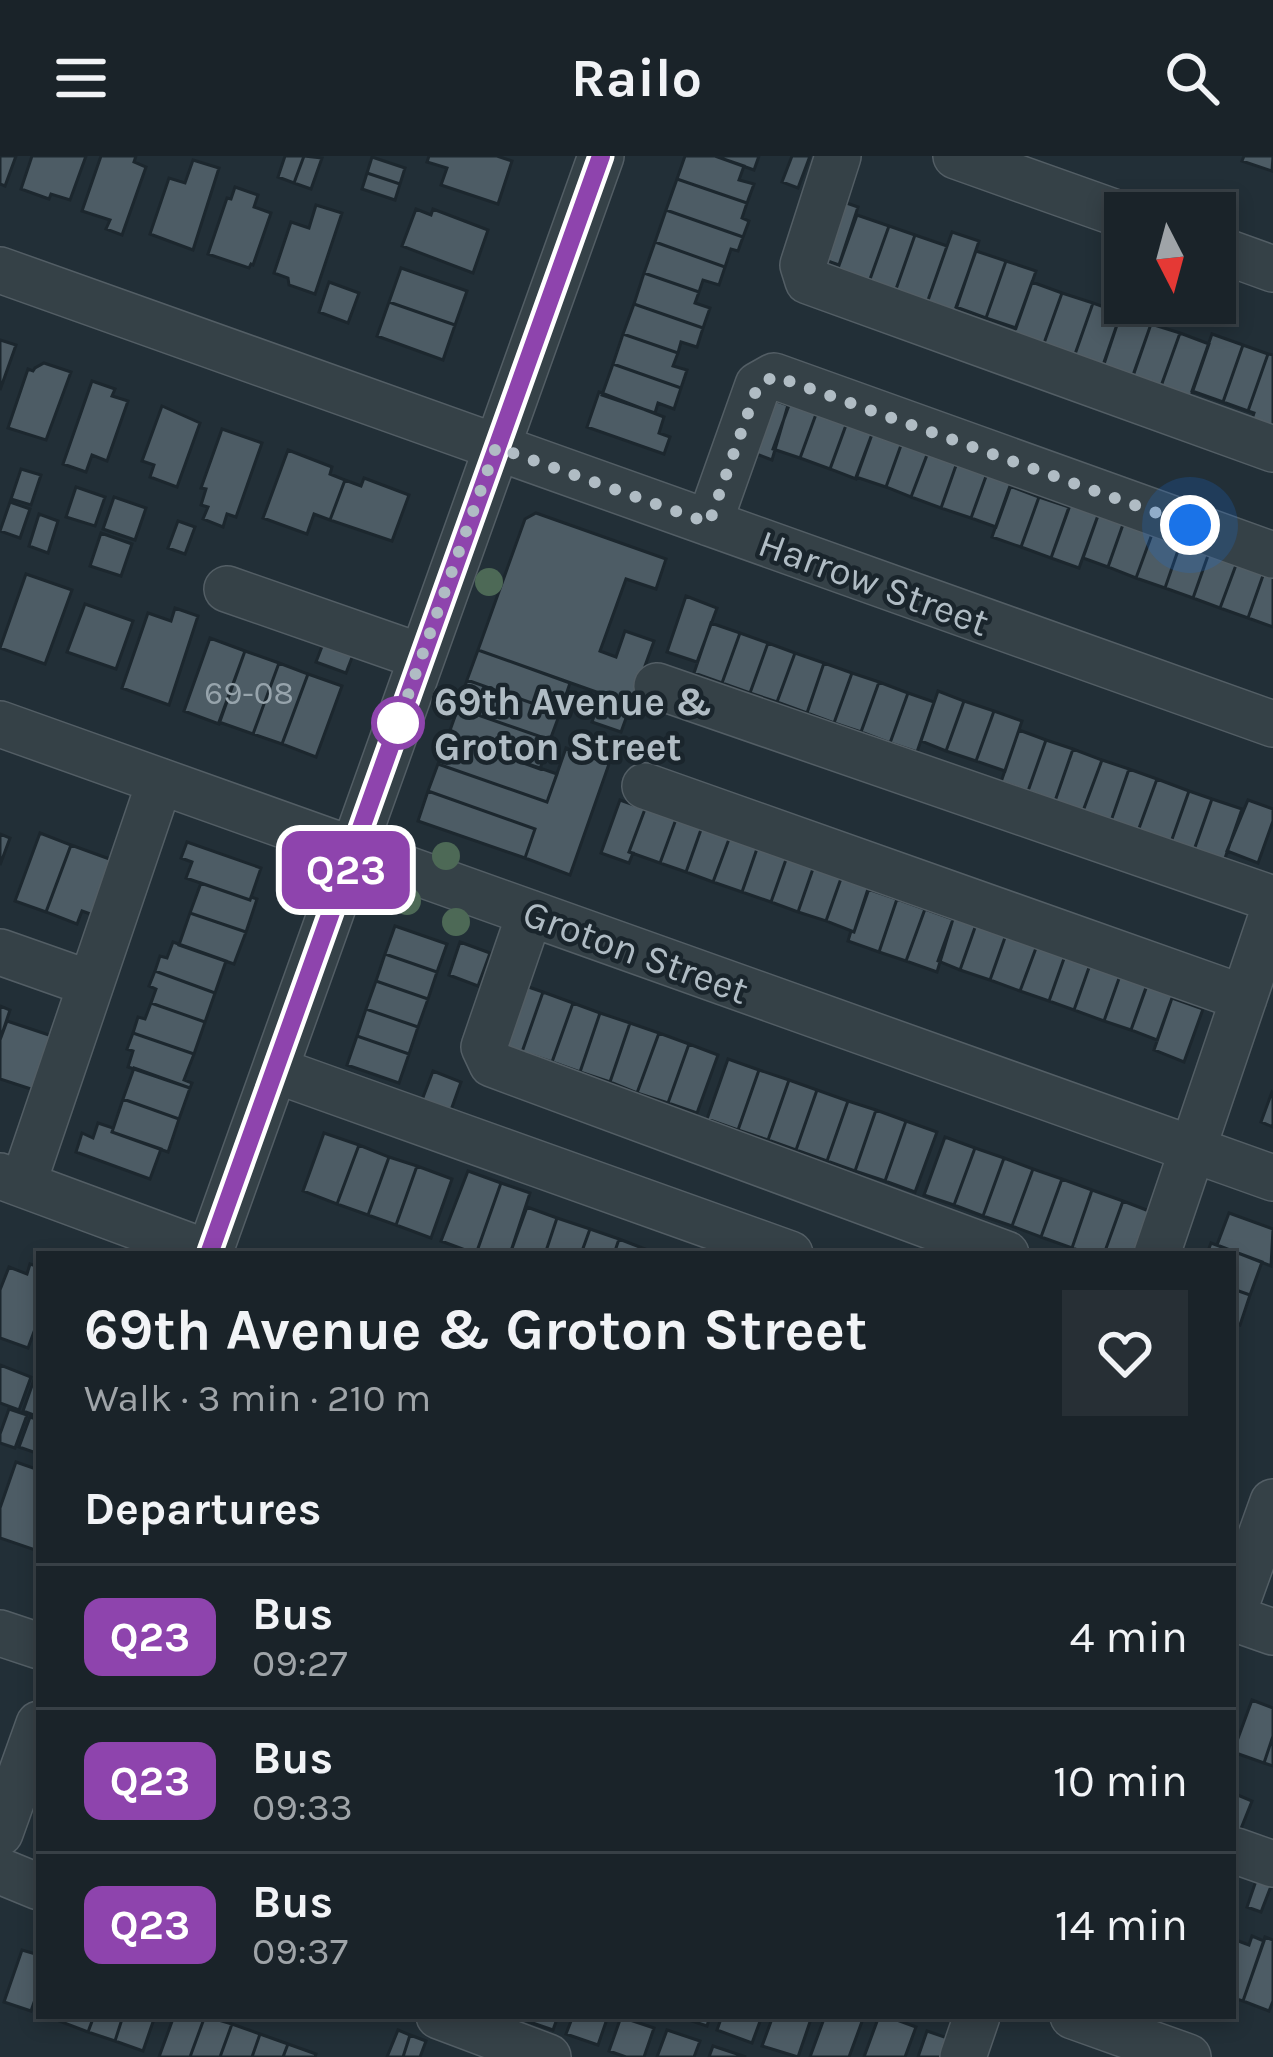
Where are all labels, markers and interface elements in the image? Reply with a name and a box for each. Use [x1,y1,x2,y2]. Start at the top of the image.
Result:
icon: menu [48,45,114,111]
icon: search [1159,45,1225,111]
text: Railo [571,46,702,110]
north arrow [1104,192,1236,324]
map controls [1104,192,1236,324]
your location [1160,495,1220,555]
street label: Harrow Street [752,520,995,646]
house number: 69-08 [204,674,294,712]
place label: 69th Avenue & Groton Street [434,679,712,770]
marker: 69th Avenue & Groton Street [373,698,423,748]
line badge: Q23 [277,831,415,909]
text: Q23 [306,845,386,895]
street label: Groton Street [517,890,755,1014]
button: heart [1062,1290,1188,1416]
text: 69th Avenue & Groton Street [84,1297,867,1363]
text: Walk · 3 min · 210 m [84,1375,431,1421]
text: Departures [84,1483,321,1535]
text: Bus [252,1588,333,1640]
text: 4 min [1070,1611,1188,1663]
text: Q23 [110,1612,190,1662]
text: 09:27 [252,1640,348,1686]
text: Bus [252,1732,333,1784]
text: 10 min [1053,1755,1188,1807]
text: Q23 [110,1756,190,1806]
text: 09:33 [252,1784,353,1830]
text: Bus [252,1876,333,1928]
text: 14 min [1055,1899,1188,1951]
text: Q23 [110,1900,190,1950]
text: 09:37 [252,1928,348,1974]

